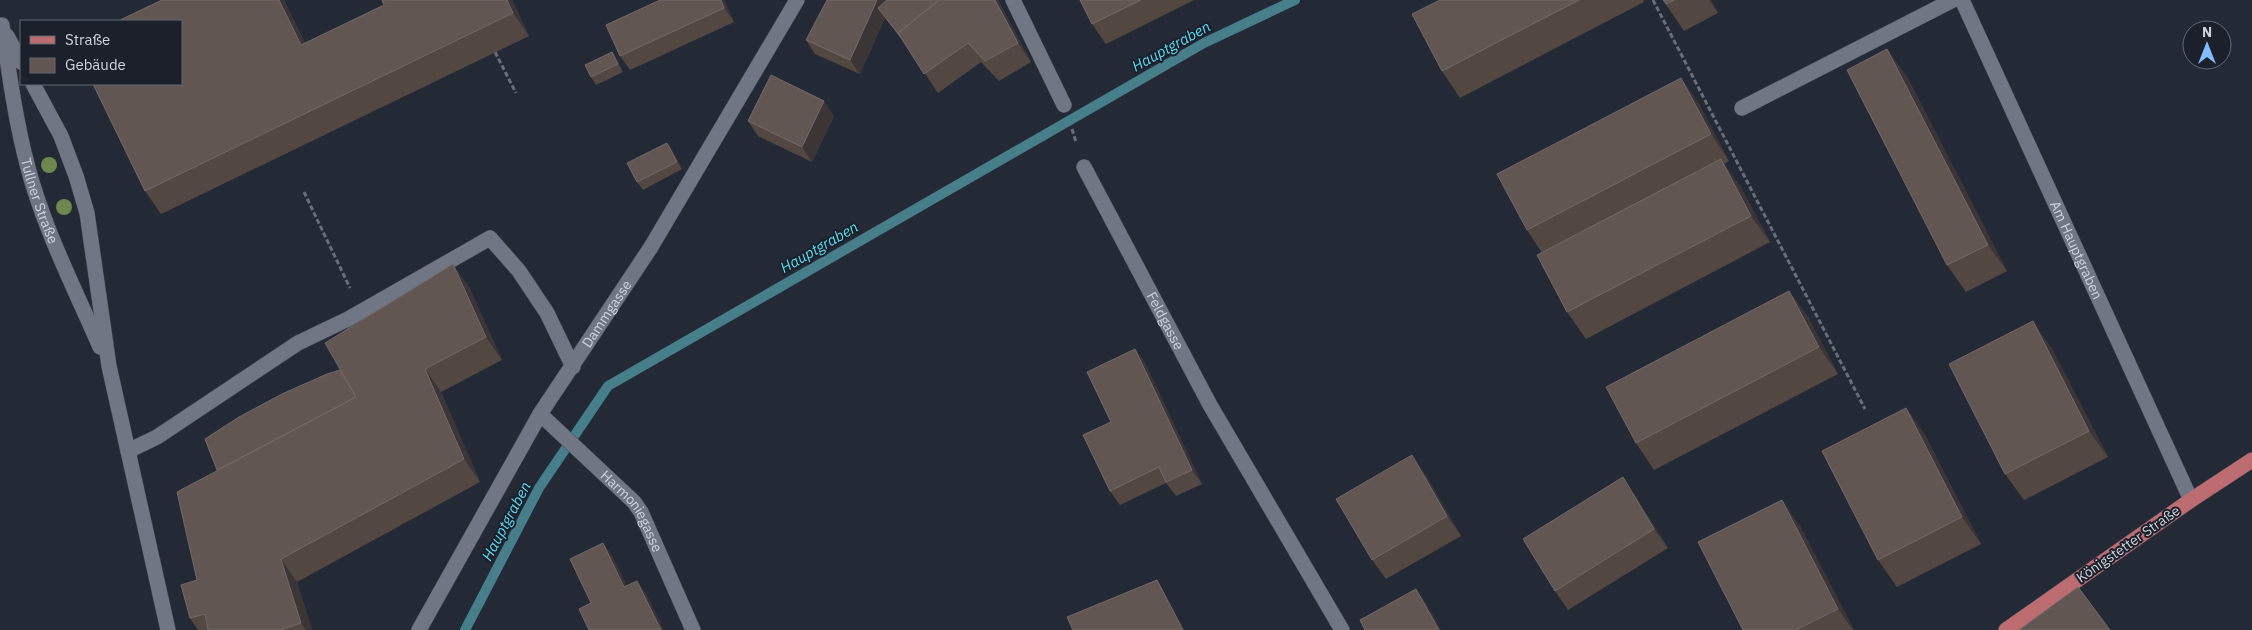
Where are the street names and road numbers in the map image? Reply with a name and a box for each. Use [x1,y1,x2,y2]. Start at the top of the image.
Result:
street label: Tullner Straße [17,156,62,246]
street label: Am Hauptgraben [2046,198,2107,302]
street label: Dammgasse [578,276,636,351]
street label: Feldgasse [1143,289,1188,353]
street label: Harmoniegasse [597,466,667,555]
street label: Königstetter Straße [2073,501,2184,587]

